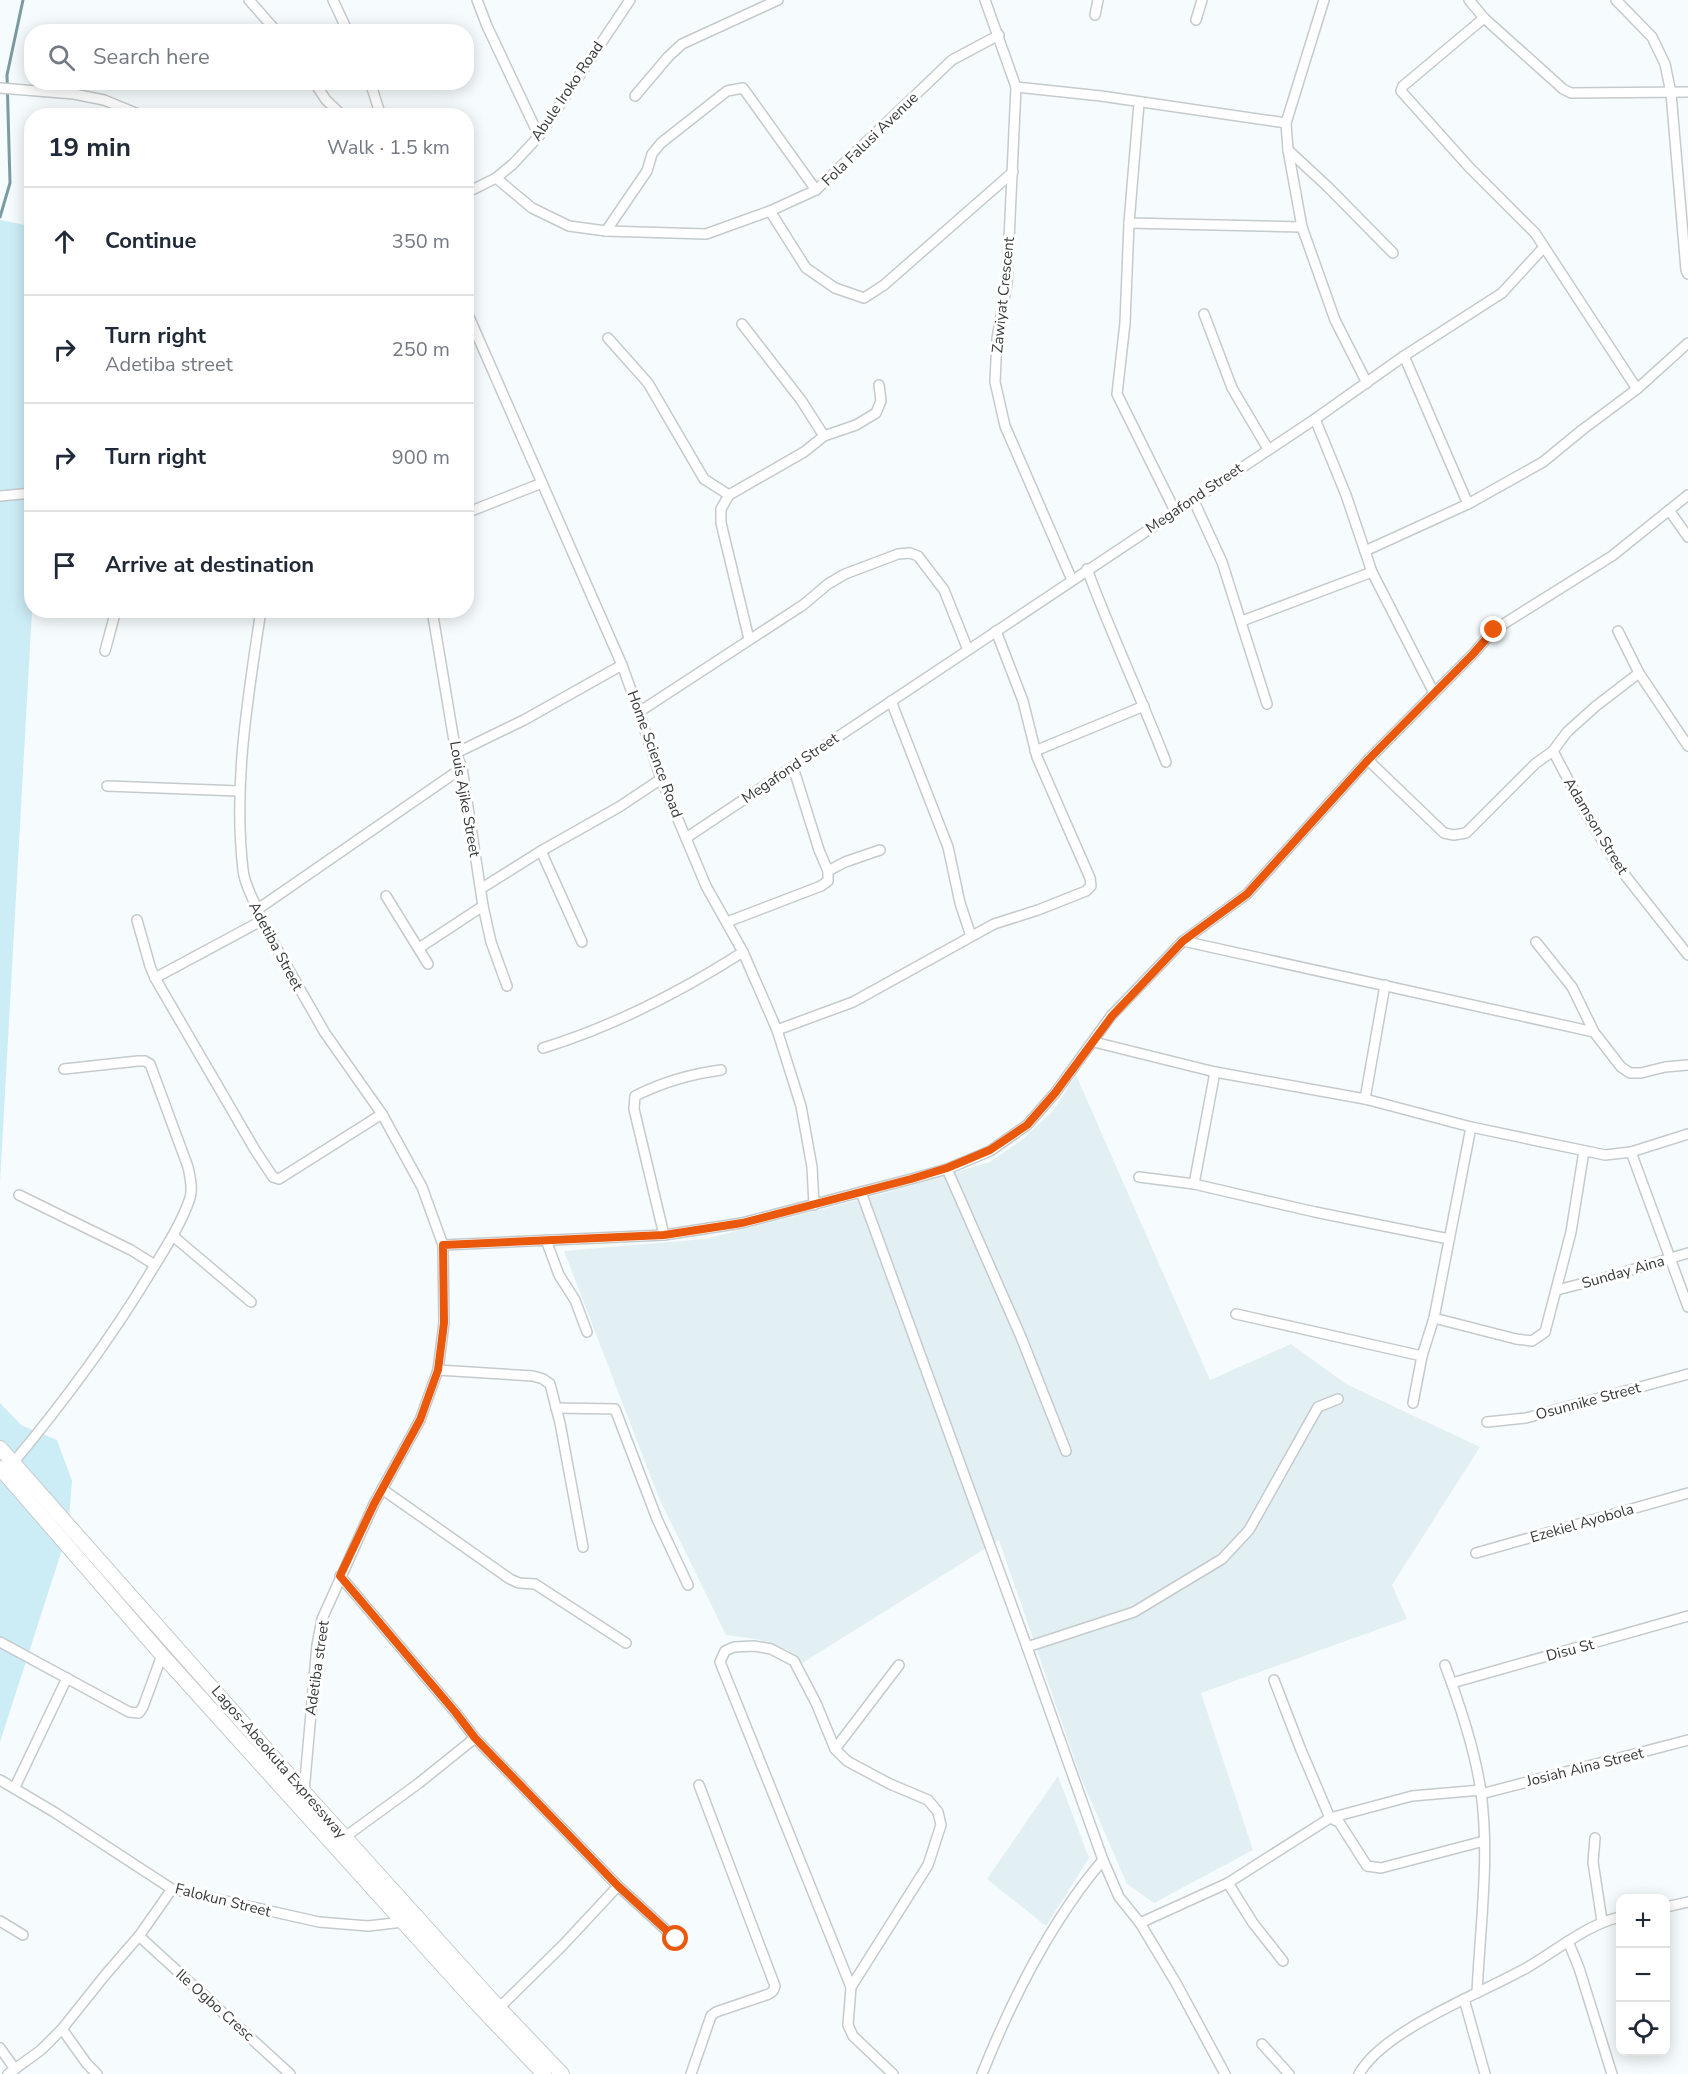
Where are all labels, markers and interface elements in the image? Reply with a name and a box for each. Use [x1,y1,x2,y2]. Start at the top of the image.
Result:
search box [24,24,474,90]
street label: Abule Iroko Road [526,37,608,145]
icon: search [45,41,78,74]
text: Search here [93,42,210,72]
street label: Fola Falusi Avenue [817,88,923,190]
text: 19 min [48,130,131,165]
text: Walk · 1.5 km [327,134,450,161]
icon: ahead [48,225,81,258]
text: Continue [105,226,196,256]
text: 350 m [392,228,450,255]
street label: Zawiyat Crescent [987,235,1019,354]
text: Turn right [105,321,206,351]
icon: right [48,333,81,366]
text: 250 m [392,336,450,363]
text: Adetiba street [105,351,233,378]
icon: right [48,441,81,474]
text: Turn right [105,442,206,472]
text: 900 m [392,444,450,471]
street label: Megafond Street [1142,458,1247,538]
icon: arrive [48,549,81,582]
text: Arrive at destination [105,550,314,580]
route end [1480,616,1506,642]
street label: Home Science Road [623,688,687,820]
street label: Megafond Street [738,728,843,808]
street label: Louis Ajike Street [445,739,485,859]
street label: Adamson Street [1559,774,1633,879]
street label: Adetiba Street [244,898,308,995]
street label: Sunday Aina [1579,1251,1667,1293]
street label: Osunnike Street [1533,1377,1643,1425]
street label: Ezekiel Ayobola [1528,1499,1636,1547]
street label: Adetiba street [300,1618,334,1717]
street label: Disu St [1544,1634,1597,1666]
street label: Lagos-Abeokuta Expressway [207,1681,351,1843]
street label: Josiah Aina Street [1523,1743,1646,1791]
street label: Falokun Street [173,1878,274,1922]
map controls [1616,1894,1670,2056]
button: + [1616,1894,1670,1948]
route start [662,1925,688,1951]
button: − [1616,1948,1670,2002]
street label: Ile Ogbo Cresc [172,1965,258,2046]
button: locate [1616,2002,1670,2056]

